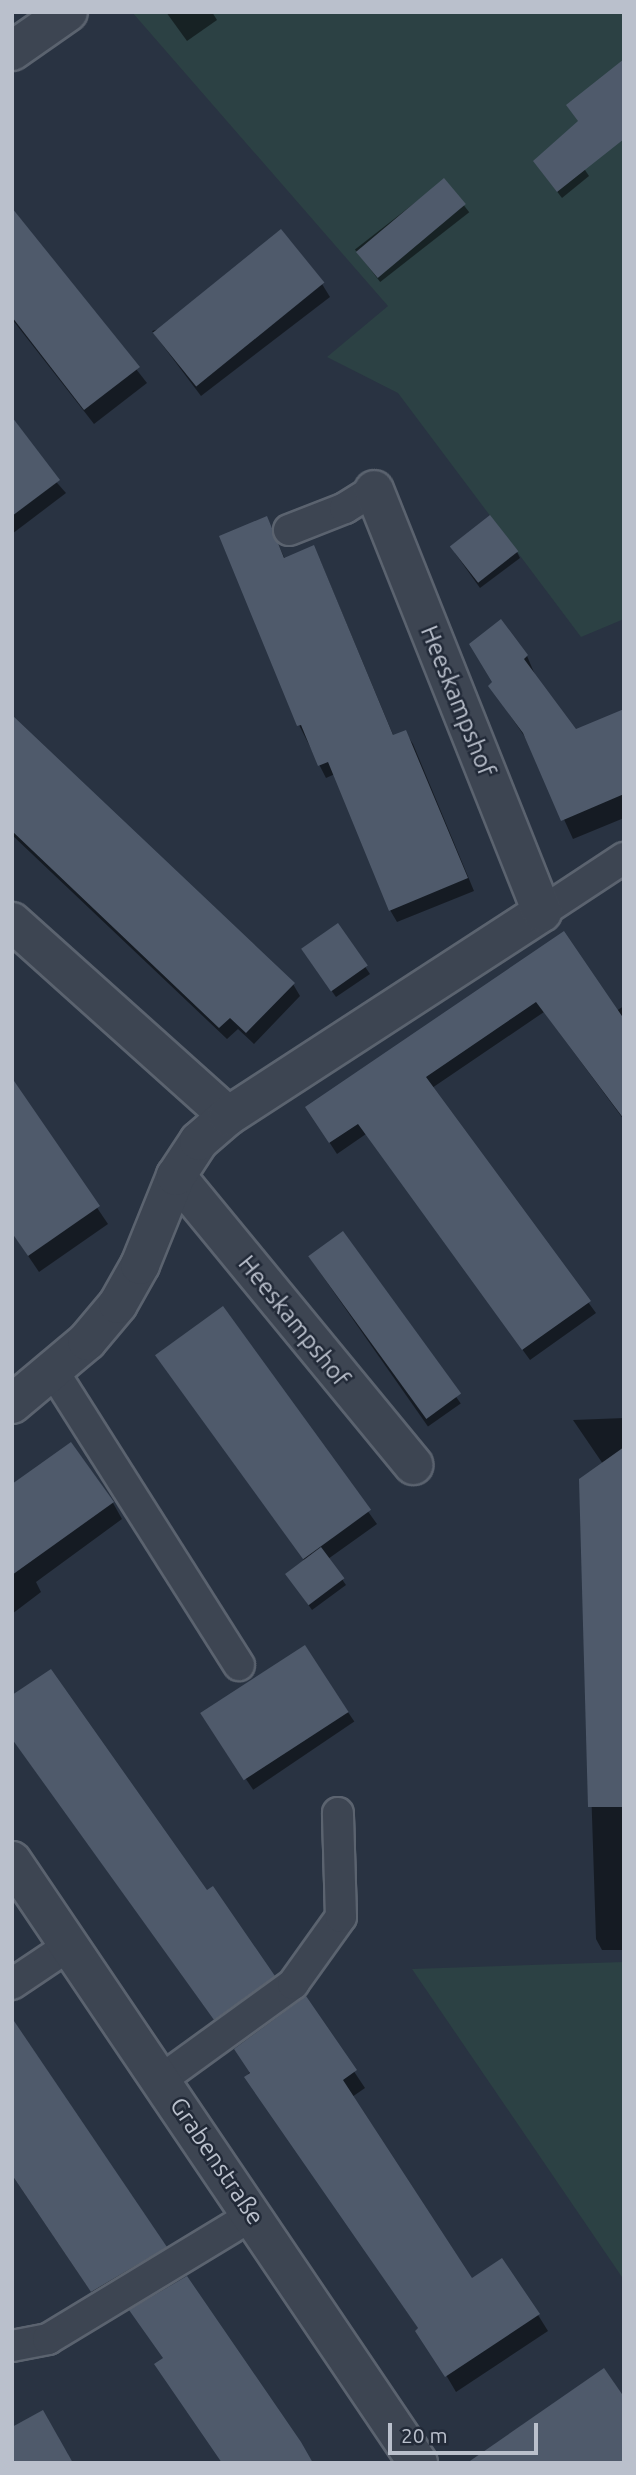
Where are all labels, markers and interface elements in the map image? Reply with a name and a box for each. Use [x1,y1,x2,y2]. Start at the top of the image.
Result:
street label: Heeskampshof [415,621,501,781]
street label: Heeskampshof [232,1250,356,1392]
street label: Grabenstraße [164,2092,270,2230]
scale bar [391,2408,542,2452]
text: 20 m [401,2423,448,2447]

